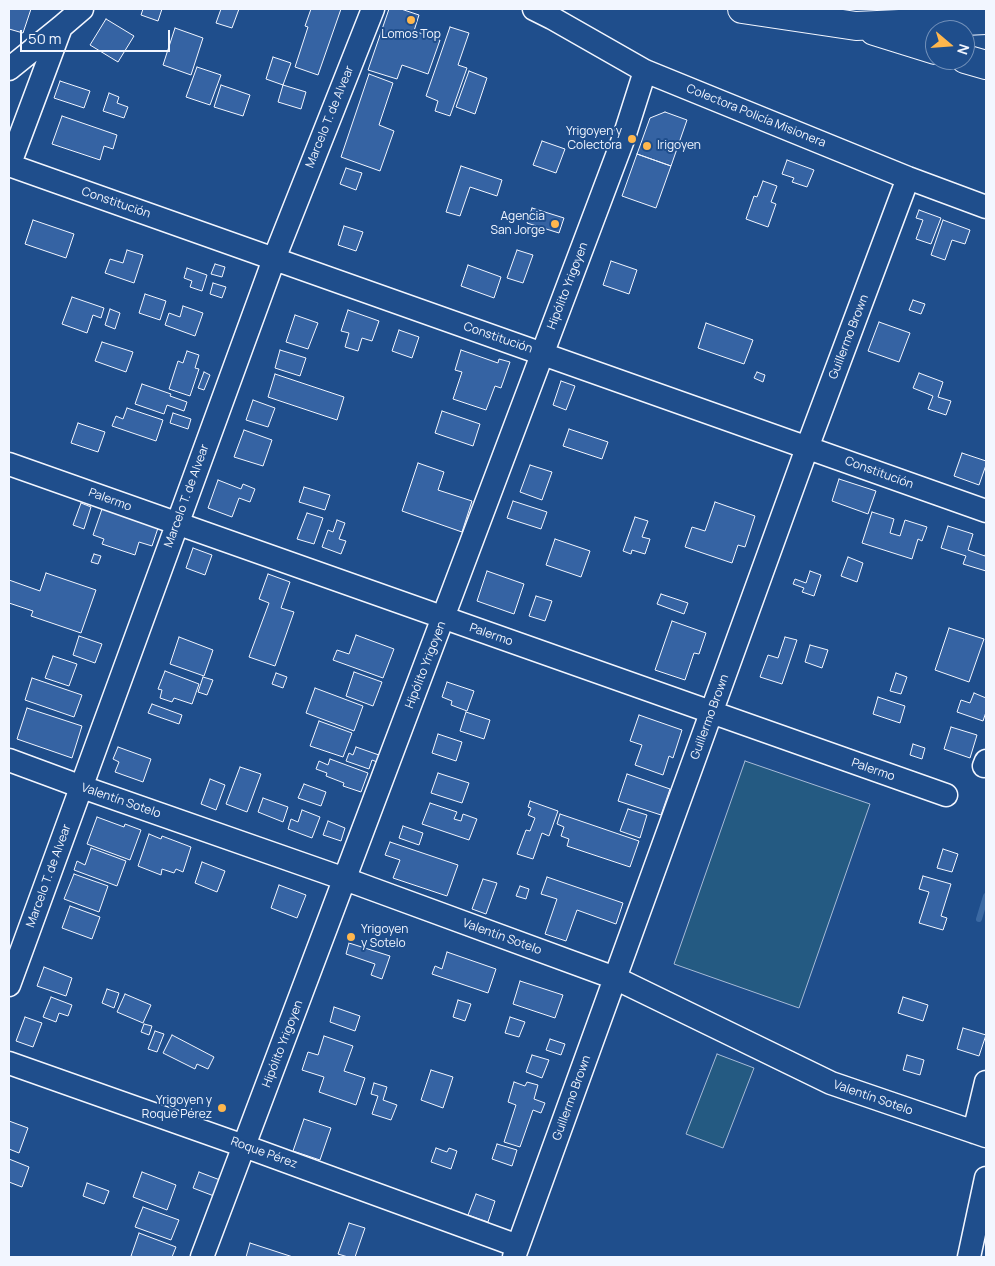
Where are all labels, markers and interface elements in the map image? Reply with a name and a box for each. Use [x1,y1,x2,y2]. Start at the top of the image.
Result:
marker: Lomos Top [405,14,417,26]
scale bar [22,20,172,52]
north arrow [925,20,975,70]
text: 50 m [28,28,62,49]
place label: Lomos Top [381,28,441,42]
text: N [953,42,974,57]
street label: Marcelo T. de Alvear [303,64,357,170]
street label: Colectora Policía Misionera [684,81,828,151]
place label: Yrigoyen y Colectora [566,125,622,153]
marker: Yrigoyen y Colectora [626,133,638,145]
place label: Irigoyen [657,139,701,153]
marker: Irigoyen [641,140,653,152]
street label: Constitución [80,184,152,222]
place label: Agencia San Jorge [491,210,545,238]
marker: Agencia San Jorge [549,218,561,230]
street label: Hipólito Yrigoyen [545,240,591,332]
street label: Guillermo Brown [826,293,872,381]
street label: Constitución [462,319,534,357]
street label: Marcelo T. de Alvear [162,442,212,550]
street label: Constitución [843,454,915,492]
street label: Palermo [86,486,134,514]
street label: Hipólito Yrigoyen [403,619,449,711]
street label: Palermo [467,621,515,649]
street label: Guillermo Brown [688,672,732,762]
street label: Palermo [849,756,897,784]
street label: Valentín Sotelo [79,781,163,821]
street label: Marcelo T. de Alvear [24,822,74,930]
street label: Valentín Sotelo [460,916,544,958]
place label: Yrigoyen y Sotelo [361,923,408,951]
marker: Yrigoyen y Sotelo [345,931,357,943]
street label: Hipólito Yrigoyen [260,998,306,1090]
street label: Guillermo Brown [550,1053,594,1143]
street label: Valentín Sotelo [831,1078,915,1118]
place label: Yrigoyen y Roque Pérez [142,1094,212,1122]
marker: Yrigoyen y Roque Pérez [216,1102,228,1114]
street label: Roque Pérez [229,1134,299,1172]

